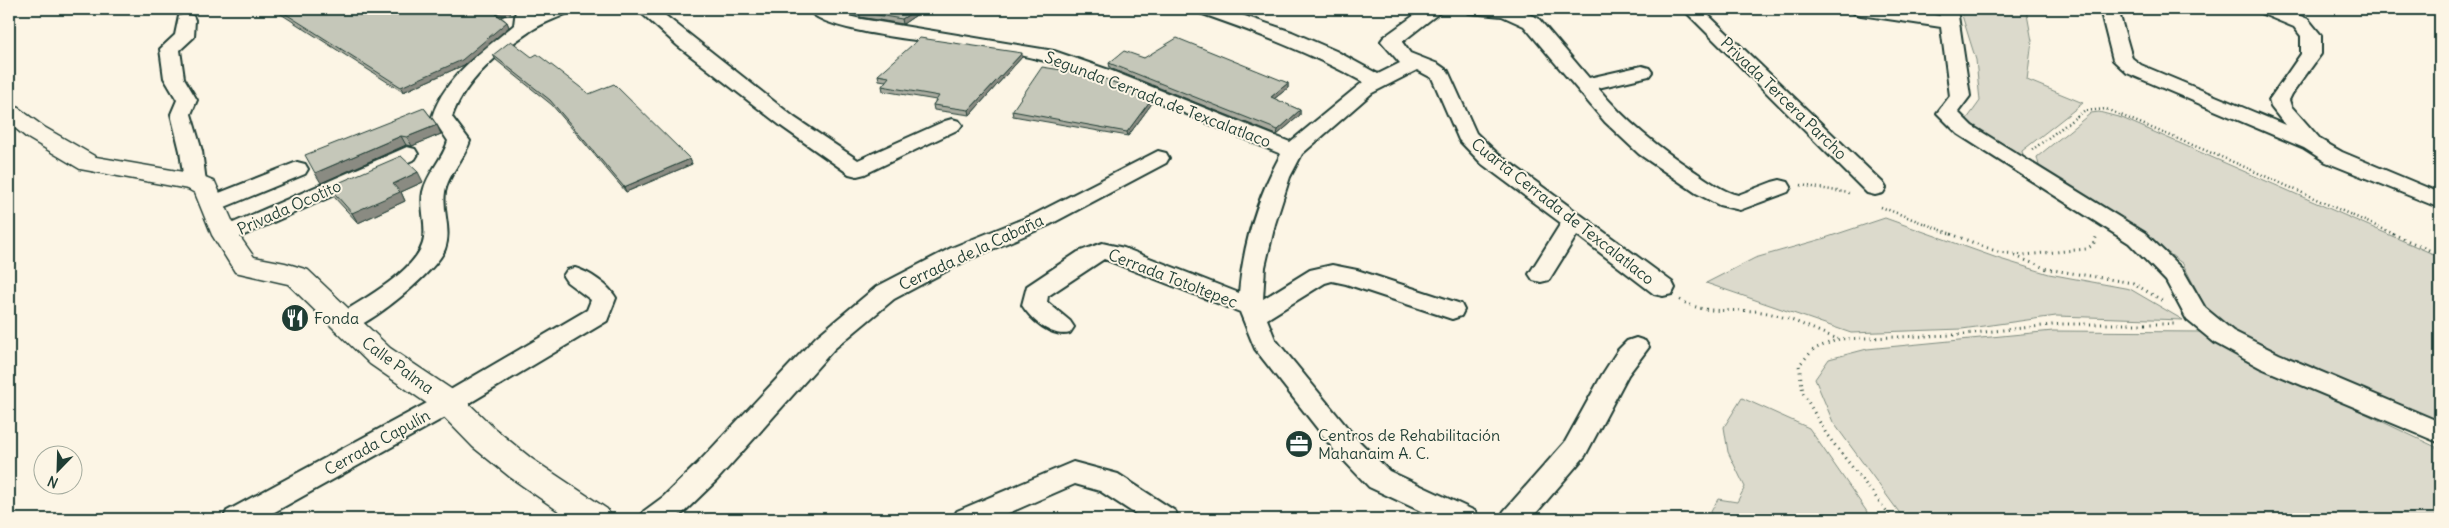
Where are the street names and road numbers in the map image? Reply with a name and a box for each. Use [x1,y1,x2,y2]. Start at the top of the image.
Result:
street label: Privada Tercera Parcho [1717,32,1851,164]
street label: Segunda Cerrada de Texcalatlaco [1042,47,1274,151]
street label: Cuarta Cerrada de Texcalatlaco [1468,133,1658,289]
street label: Privada Ocotito [234,175,344,239]
street label: Cerrada de la Cabaña [896,210,1046,294]
street label: Cerrada Totoltepec [1105,244,1241,312]
street label: Calle Palma [358,332,438,398]
street label: Cerrada Capulín [321,405,433,479]

